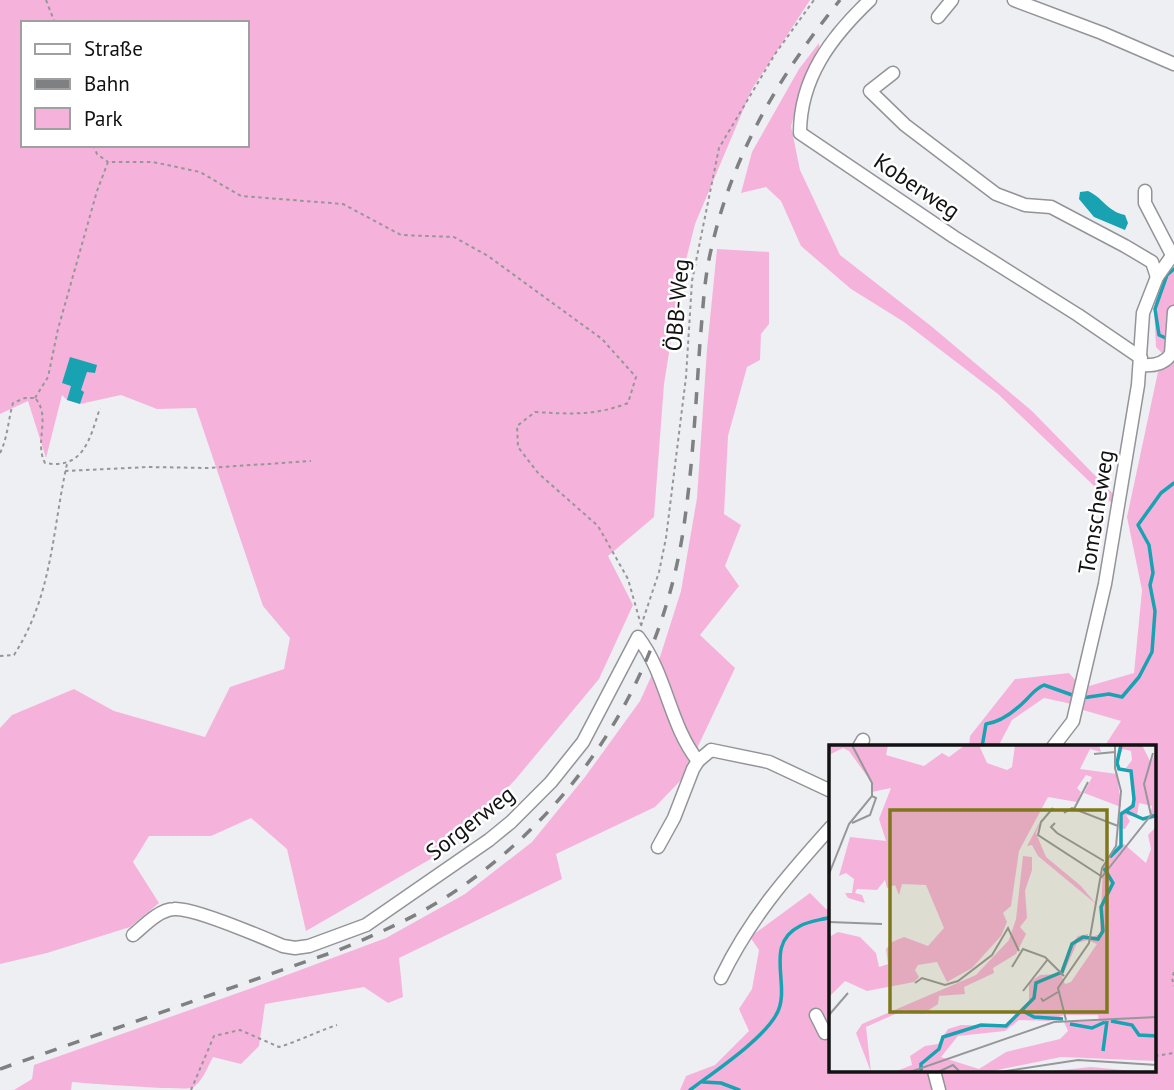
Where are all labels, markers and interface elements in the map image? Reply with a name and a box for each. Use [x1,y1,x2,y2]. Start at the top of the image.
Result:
legend [21,21,248,147]
text: Straße [84,35,143,62]
text: Bahn [84,70,130,97]
text: Park [84,105,123,132]
street label: Koberweg [869,146,966,225]
street label: ÖBB-Weg [658,257,695,352]
street label: Tomscheweg [1071,448,1120,576]
inset map [829,745,1156,1072]
street label: Sorgerweg [420,779,520,866]

